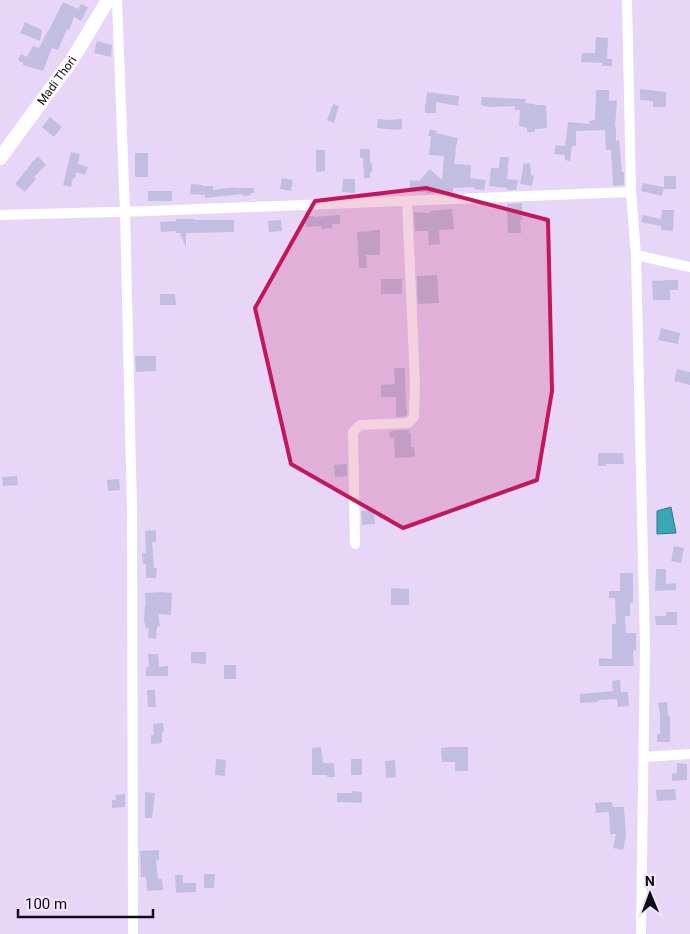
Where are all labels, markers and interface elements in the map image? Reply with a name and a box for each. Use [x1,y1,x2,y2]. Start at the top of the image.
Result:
street label: Madi Thori [34,54,80,108]
north arrow [625,869,675,919]
text: N [645,873,655,889]
scale bar [18,886,152,918]
text: 100 m [25,895,67,913]

